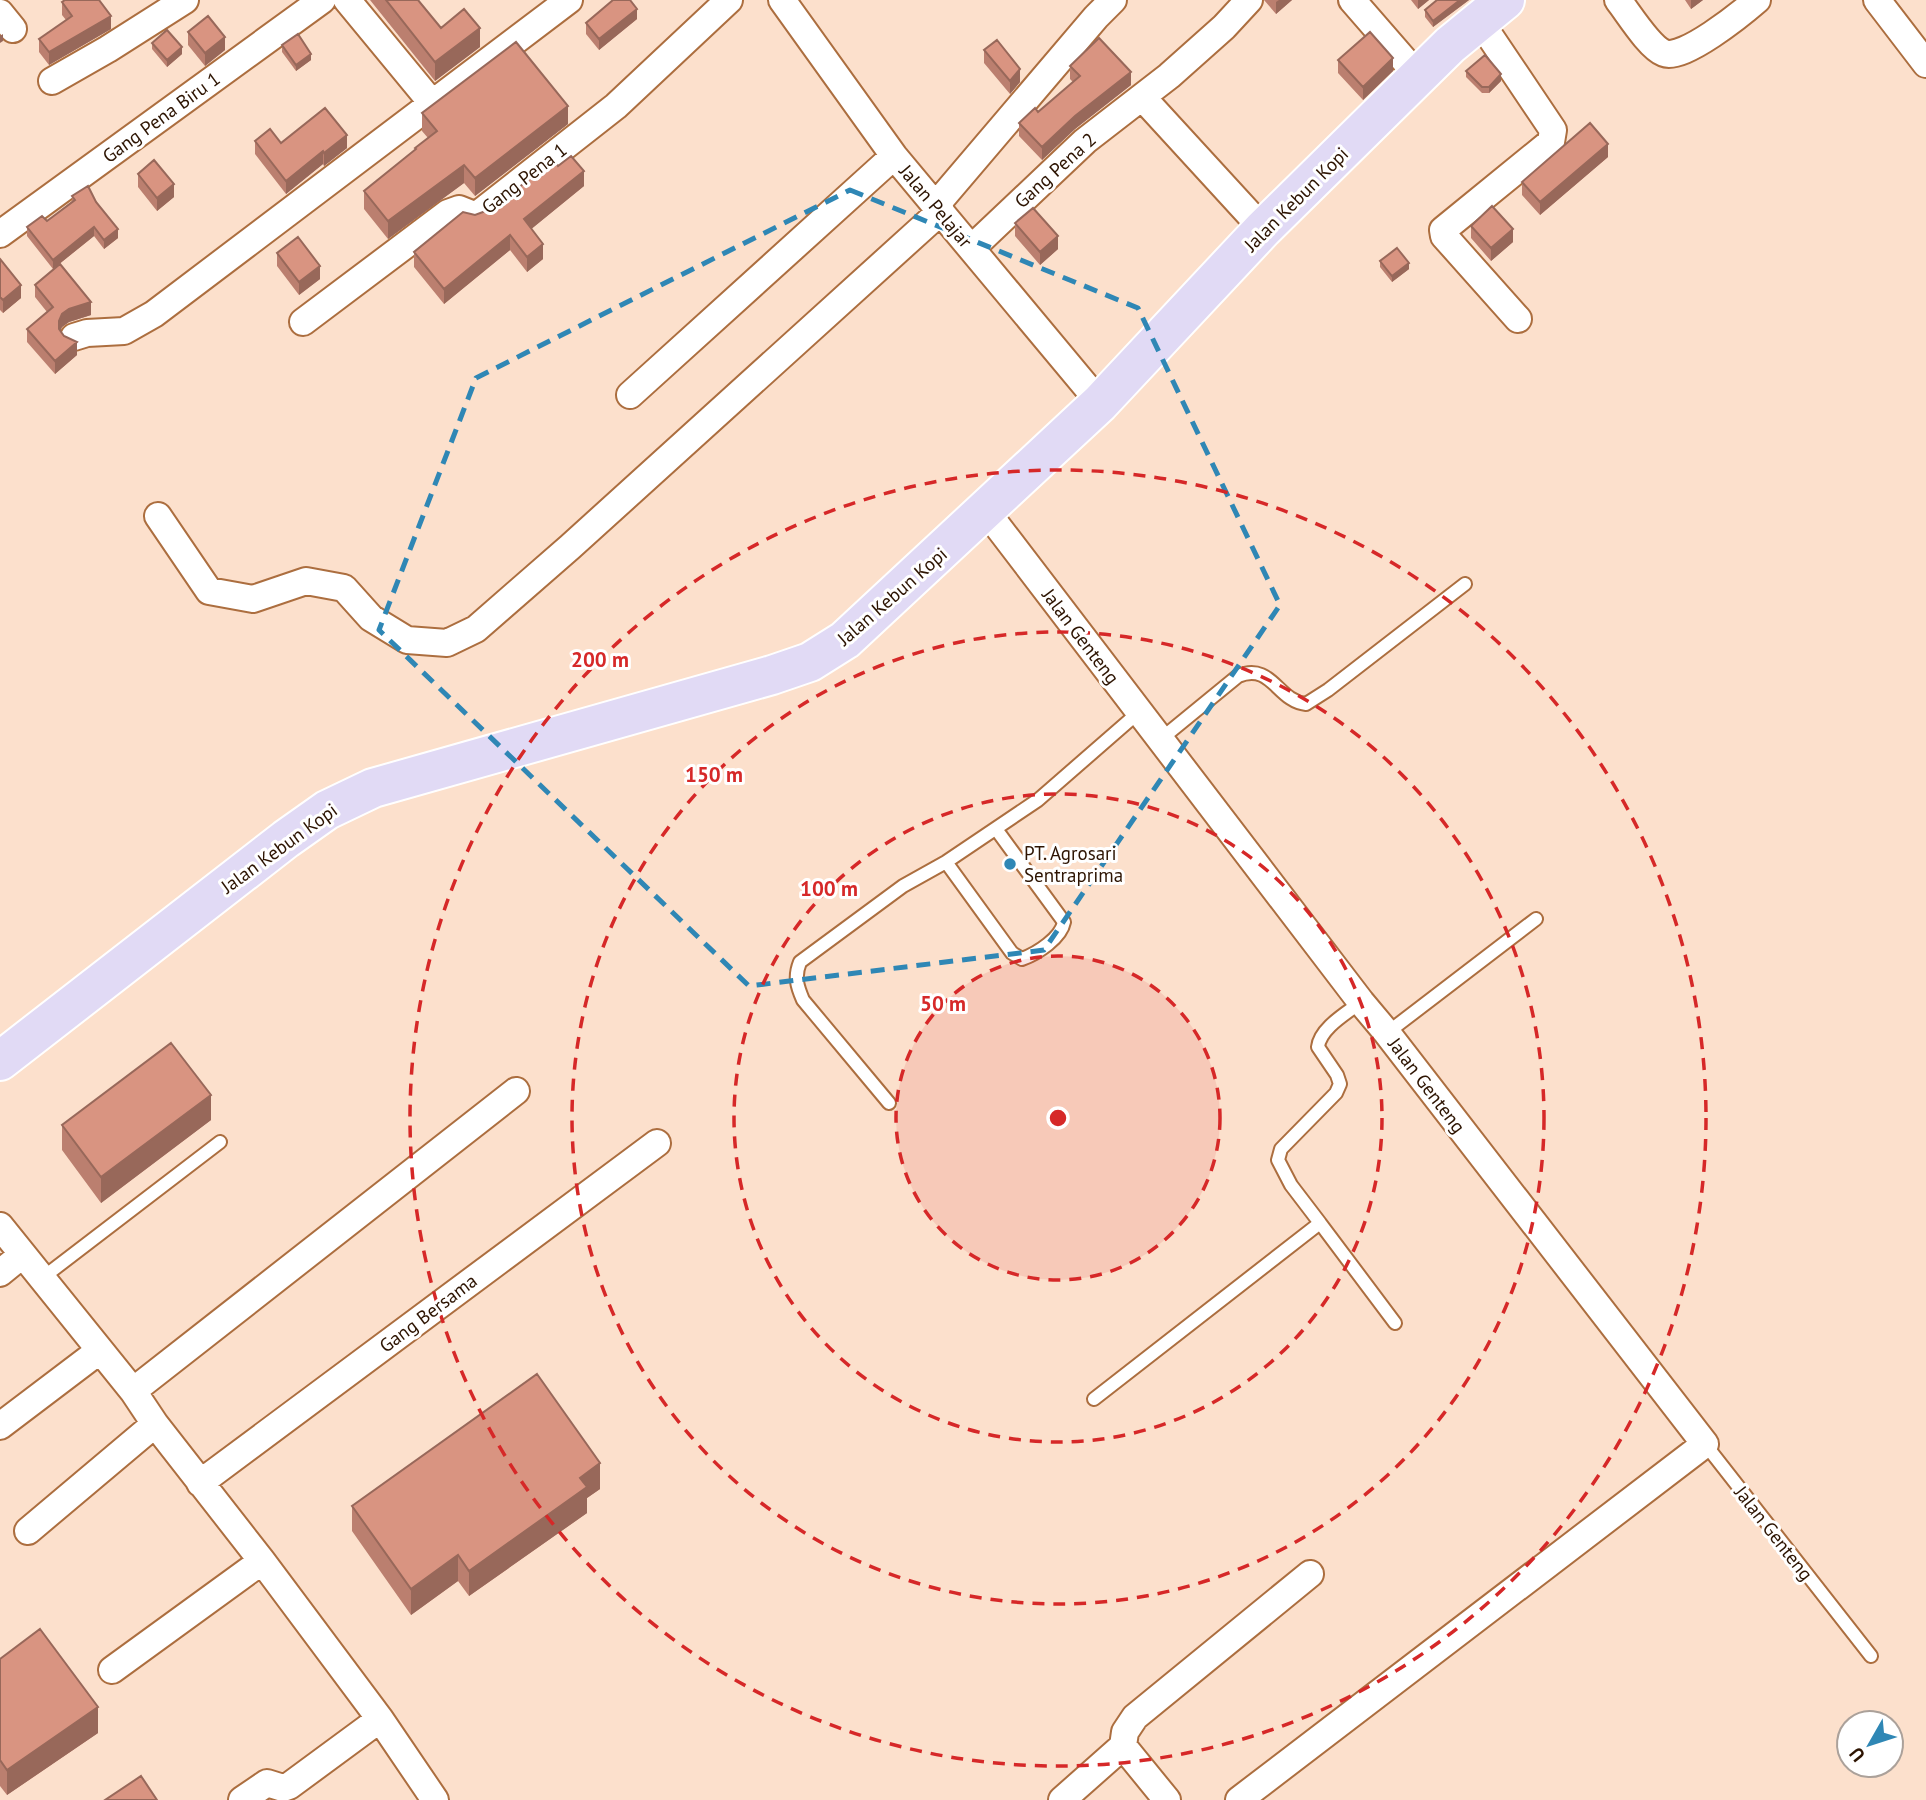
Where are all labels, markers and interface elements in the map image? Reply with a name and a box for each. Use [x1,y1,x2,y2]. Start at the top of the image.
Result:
street label: Gang Pena Biru 1 [98,66,224,168]
street label: Gang Pena 2 [1009,127,1101,213]
street label: Gang Pena 1 [477,137,571,219]
street label: Jalan Kebun Kopi [1238,142,1353,257]
street label: Jalan Pelajar [894,159,978,253]
street label: Jalan Kebun Kopi [831,542,952,651]
street label: Jalan Genteng [1037,583,1125,689]
text: 200 m [571,646,629,673]
text: 150 m [685,761,743,788]
street label: Jalan Kebun Kopi [215,798,342,899]
place label: PT. Agrosari Sentraprima [1024,841,1123,887]
marker: PT. Agrosari Sentraprima [1002,856,1018,872]
text: 100 m [800,875,858,902]
text: 50 m [920,990,966,1017]
street label: Jalan Genteng [1383,1032,1471,1138]
centre of rings [1046,1106,1070,1130]
street label: Gang Bersama [374,1268,482,1358]
street label: Jalan Genteng [1729,1480,1818,1585]
north arrow [1835,1709,1905,1779]
text: U [1844,1743,1870,1767]

